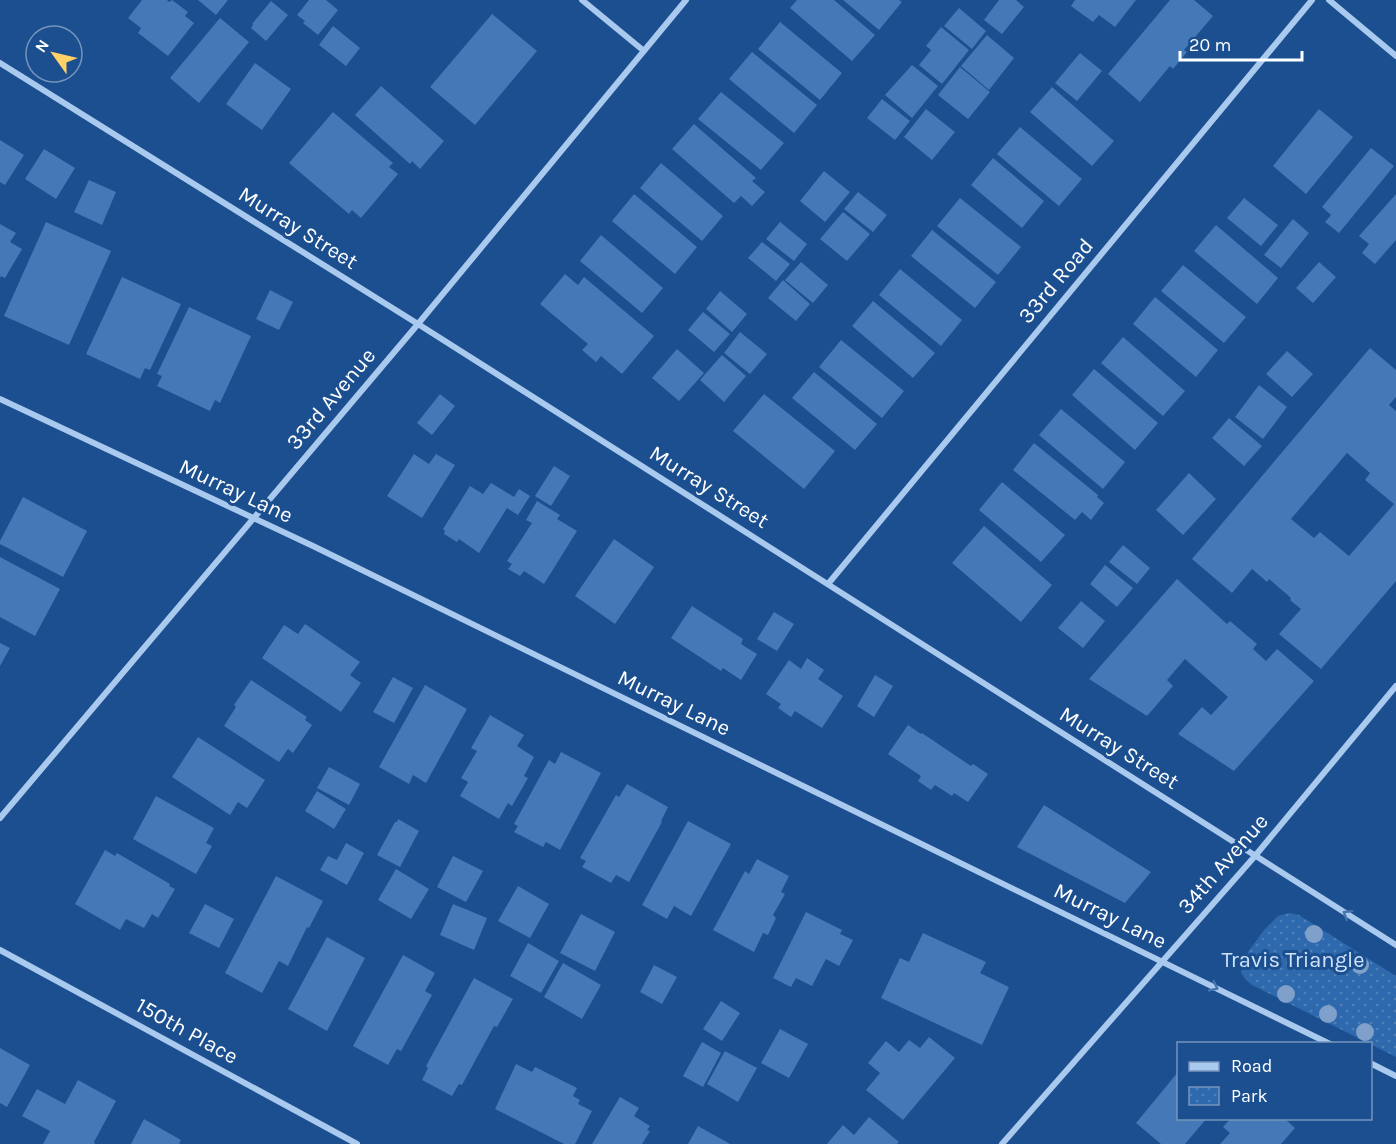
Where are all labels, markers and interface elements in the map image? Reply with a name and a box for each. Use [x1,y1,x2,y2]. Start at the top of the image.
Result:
north arrow [24,24,84,84]
scale bar [1180,24,1302,62]
text: 20 m [1189,34,1231,56]
text: N [31,36,53,56]
street label: Murray Street [234,181,362,275]
street label: 33rd Road [1013,233,1099,329]
street label: 33rd Avenue [281,343,381,455]
street label: Murray Street [645,440,773,534]
street label: Murray Lane [175,453,297,529]
street label: Murray Lane [613,664,735,742]
street label: Murray Street [1055,701,1183,795]
street label: 34th Avenue [1172,809,1274,919]
street label: Murray Lane [1049,877,1171,955]
one-way arrow [1342,911,1353,922]
park label: Travis Triangle [1221,947,1365,973]
one-way arrow [1208,980,1219,992]
street label: 150th Place [131,992,243,1070]
legend [1177,1042,1372,1120]
text: Road [1231,1055,1272,1077]
text: Park [1231,1085,1268,1107]

